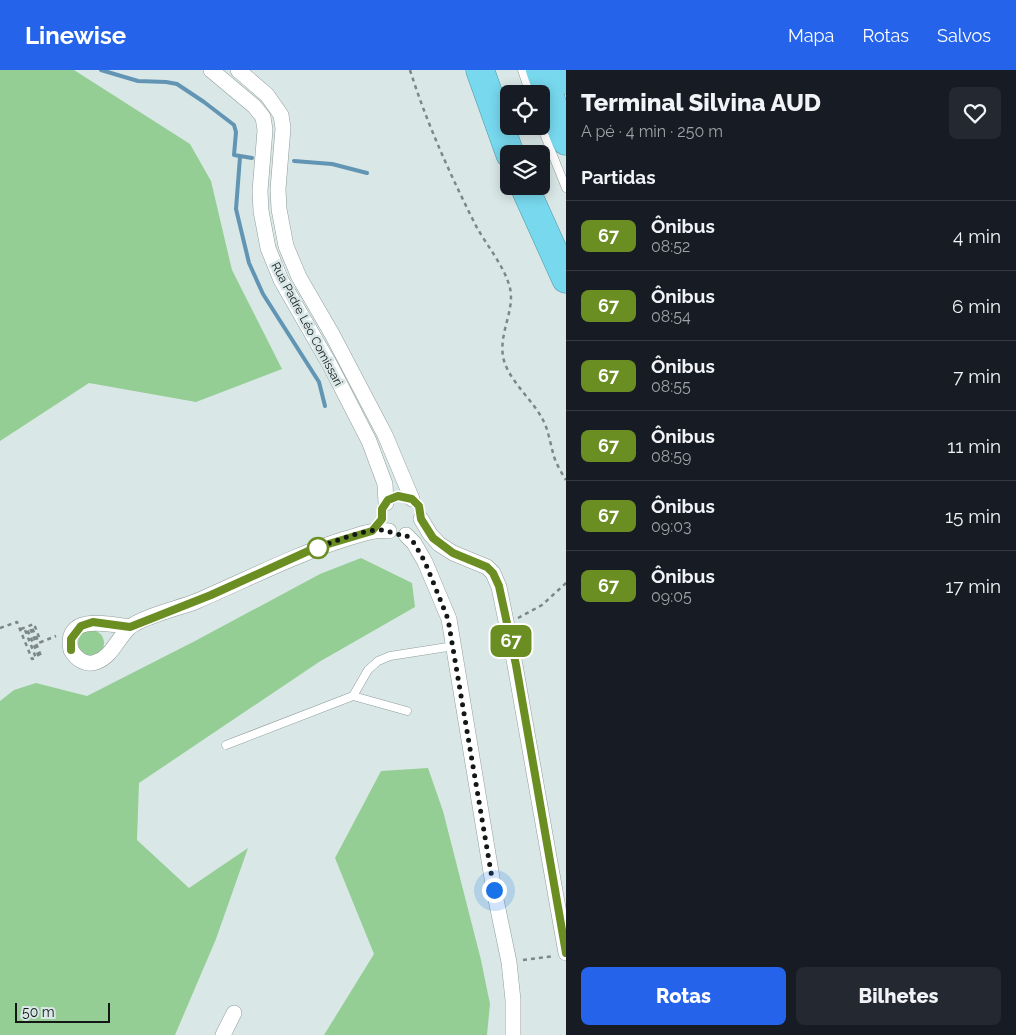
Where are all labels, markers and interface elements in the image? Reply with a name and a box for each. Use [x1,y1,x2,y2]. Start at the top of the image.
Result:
text: Linewise [25,21,126,50]
text: Mapa [788,25,834,46]
text: Rotas [862,25,909,46]
text: Salvos [937,25,991,46]
map controls [500,85,550,195]
button: locate [500,85,550,135]
button: heart [949,87,1001,139]
text: Terminal Silvina AUD [581,88,821,117]
text: A pé · 4 min · 250 m [581,122,723,141]
button: layers [500,145,550,195]
text: Partidas [581,166,656,188]
text: Ônibus [651,215,715,237]
text: 67 [598,225,619,246]
text: 4 min [953,225,1001,247]
text: 08:52 [651,237,690,256]
street label: Rua Padre Léo Comissari [268,260,346,388]
text: Ônibus [651,285,715,307]
text: 67 [598,295,619,316]
text: 6 min [952,295,1001,317]
text: 08:54 [651,307,691,326]
text: Ônibus [651,355,715,377]
text: 67 [598,365,619,386]
text: 7 min [953,365,1001,387]
text: 08:55 [651,377,691,396]
text: Ônibus [651,425,715,447]
text: 67 [598,435,619,456]
text: 11 min [947,435,1001,457]
text: 08:59 [651,447,691,466]
text: Ônibus [651,495,715,517]
text: 67 [598,505,619,526]
text: 15 min [945,505,1001,527]
text: 09:03 [651,517,692,536]
unlabelled marker [307,537,329,559]
text: Ônibus [651,565,715,587]
text: 67 [598,575,619,596]
text: 17 min [945,575,1001,597]
text: 09:05 [651,587,692,606]
line badge: 67 [488,625,534,657]
text: 67 [500,630,522,651]
your location [482,878,507,903]
button: Rotas [581,967,786,1025]
button: Bilhetes [796,967,1001,1025]
scale bar [15,1000,110,1023]
text: 50 m [22,1004,55,1020]

